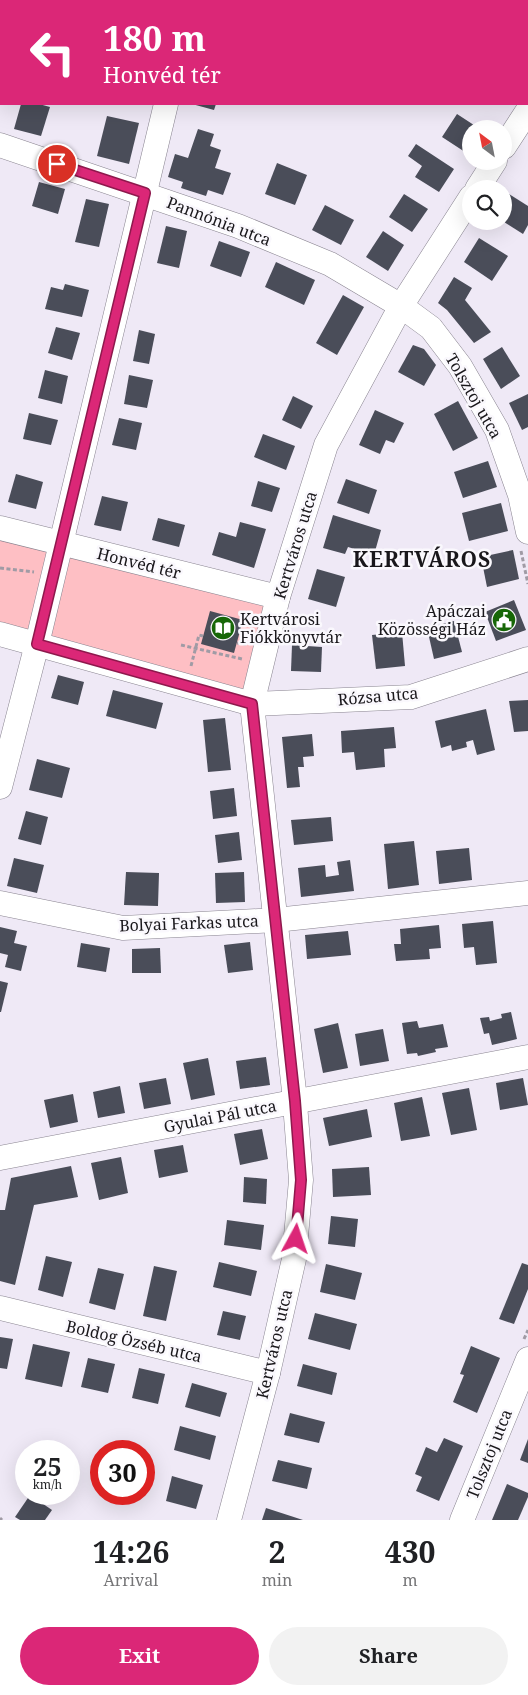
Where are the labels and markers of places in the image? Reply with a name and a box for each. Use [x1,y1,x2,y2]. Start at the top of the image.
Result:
pin [36,143,78,185]
place label: Apáczai Közösségi Ház [378,600,486,640]
public building icon: Apáczai Közösségi Ház [491,607,517,633]
place label: Kertvárosi Fiókkönyvtár [240,608,342,648]
library icon: Kertvárosi Fiókkönyvtár [210,615,236,641]

